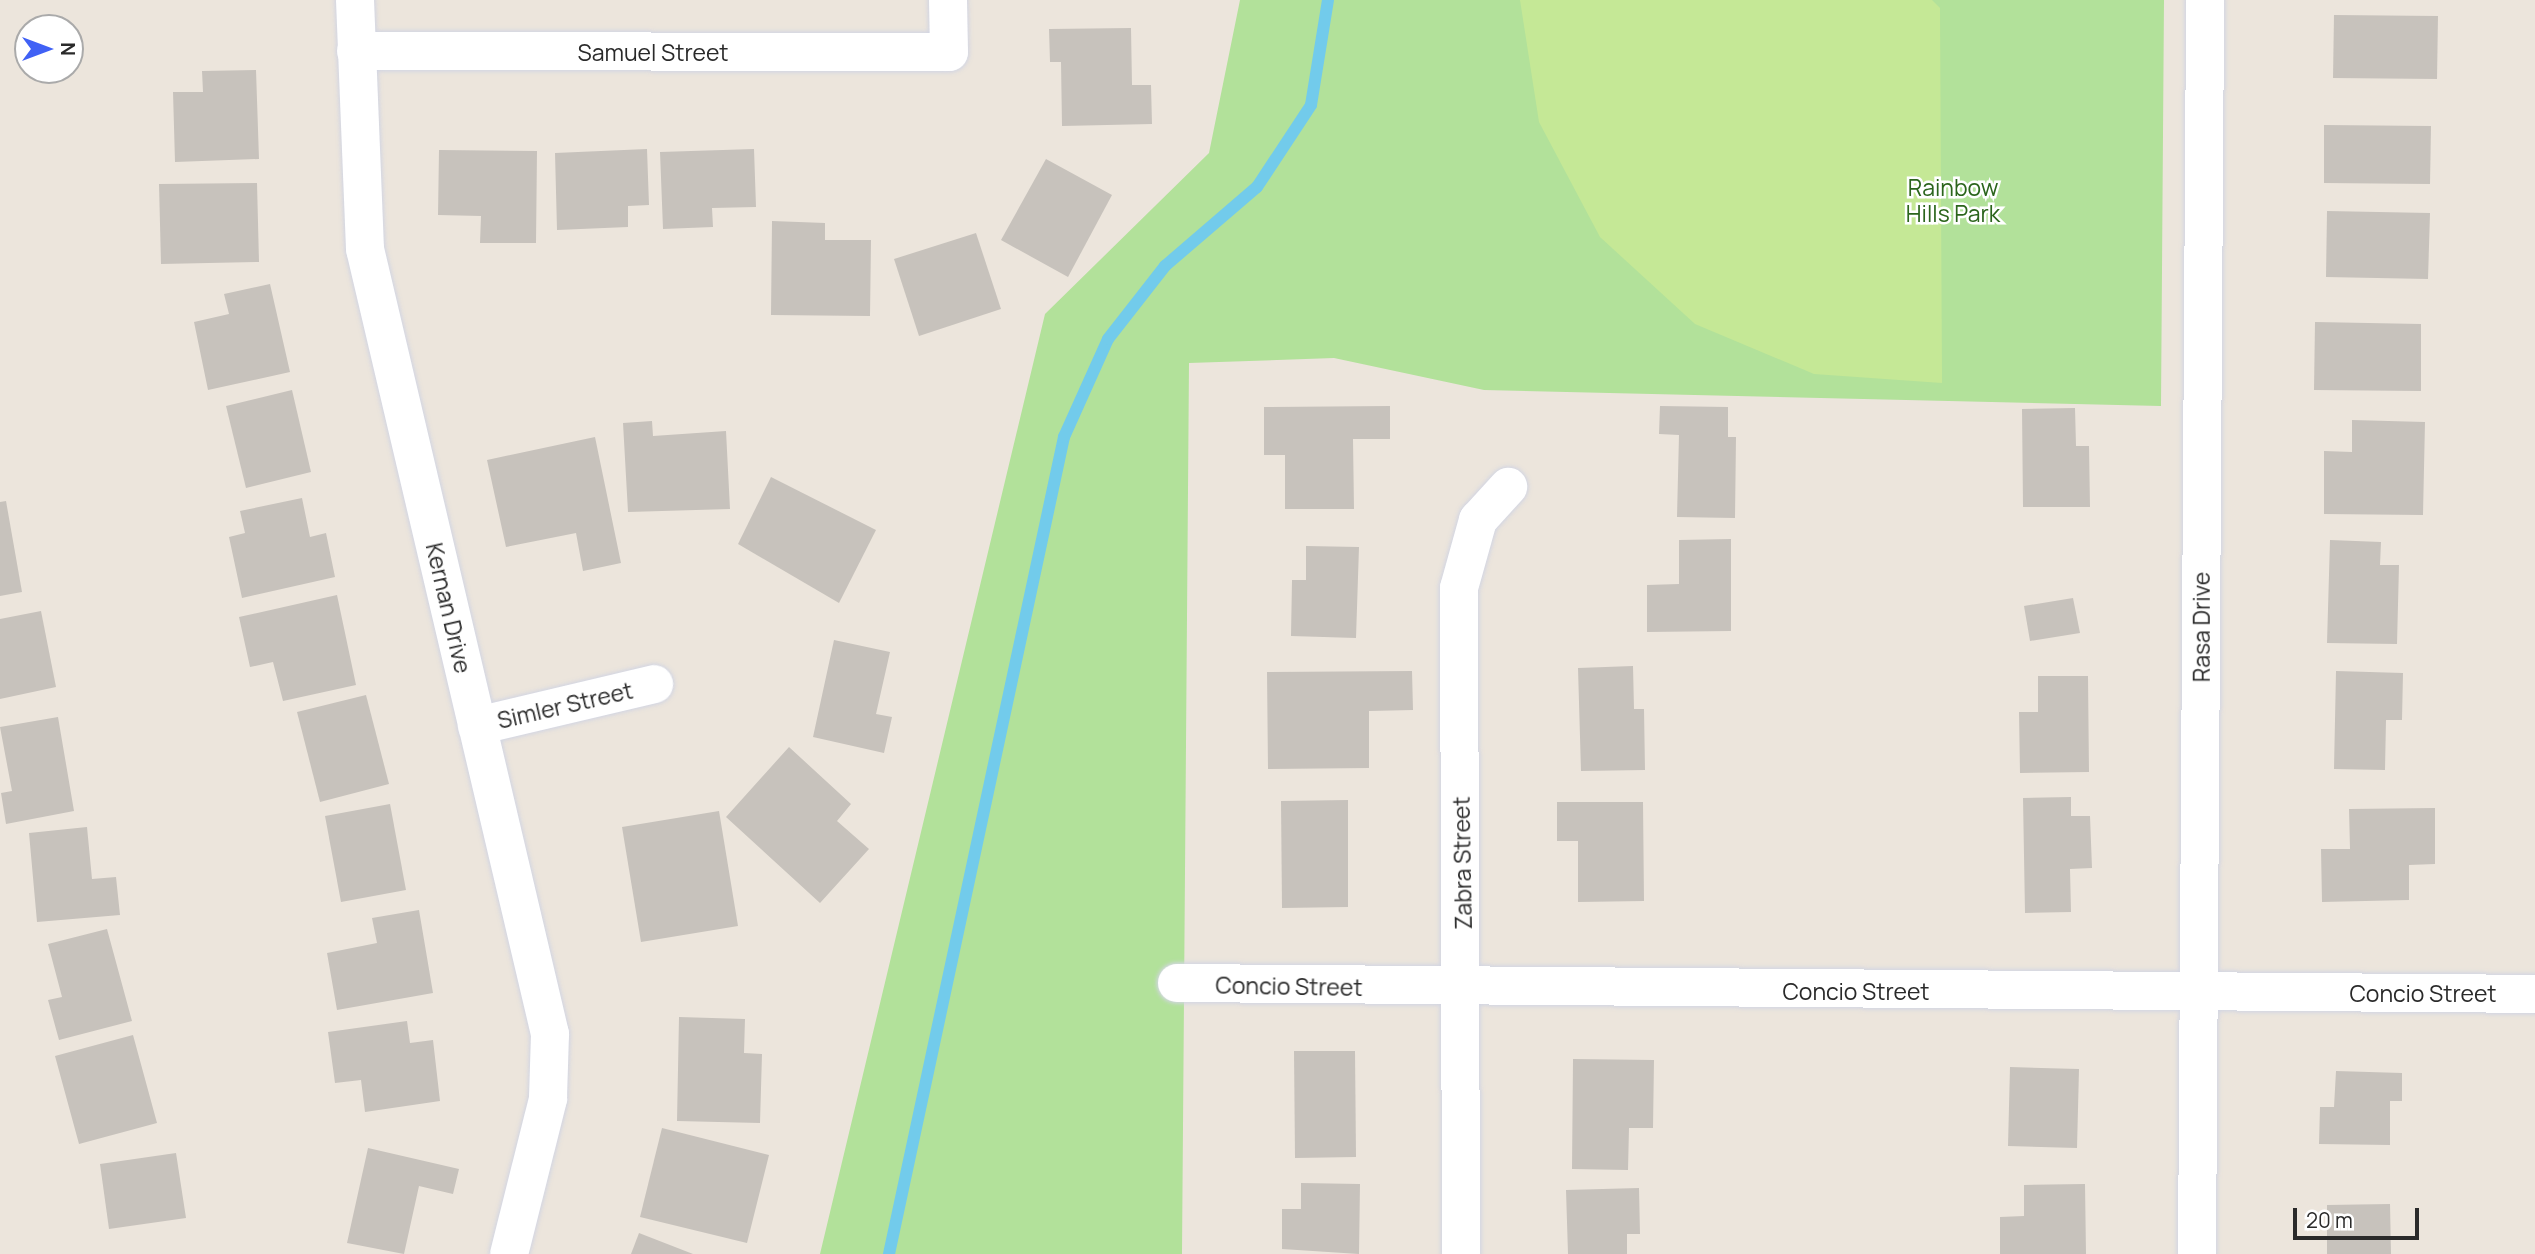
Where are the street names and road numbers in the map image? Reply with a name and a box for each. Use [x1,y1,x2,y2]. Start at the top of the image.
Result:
street label: Samuel Street [577,38,729,66]
street label: Kernan Drive [421,540,477,676]
street label: Rasa Drive [2187,572,2215,682]
street label: Simler Street [495,676,635,734]
street label: Zabra Street [1447,796,1477,930]
street label: Concio Street [1215,971,1363,1001]
street label: Concio Street [1782,977,1930,1005]
street label: Concio Street [2349,979,2497,1007]

